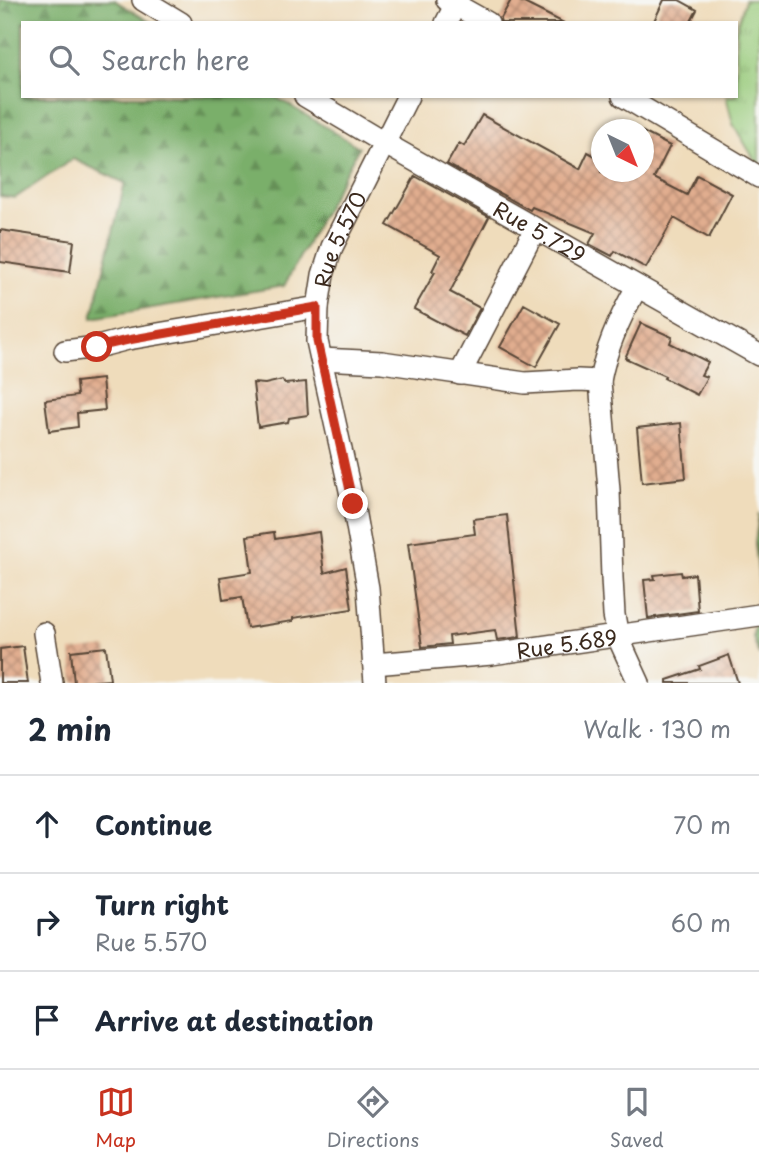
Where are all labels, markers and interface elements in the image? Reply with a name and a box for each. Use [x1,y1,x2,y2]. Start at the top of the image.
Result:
search box [21,21,738,98]
text: Search here [101,40,250,79]
icon: search [45,41,83,79]
north arrow [591,119,654,182]
street label: Rue 5.570 [305,185,374,290]
street label: Rue 5.729 [488,192,592,270]
route start [81,331,112,362]
route end [337,488,368,519]
street label: Rue 5.689 [514,620,619,666]
text: 2 min [28,706,112,751]
text: Walk · 130 m [583,711,731,746]
icon: ahead [28,805,66,843]
text: Continue [95,805,212,844]
text: 70 m [673,807,731,842]
text: Turn right [95,885,229,924]
icon: right [28,903,66,941]
text: 60 m [671,905,731,940]
text: Rue 5.570 [95,924,207,959]
icon: arrive [28,1001,66,1039]
text: Arrive at destination [95,1001,374,1040]
tab: Map [95,1083,136,1153]
tab: Directions [327,1083,419,1153]
tab: Saved [610,1083,664,1153]

